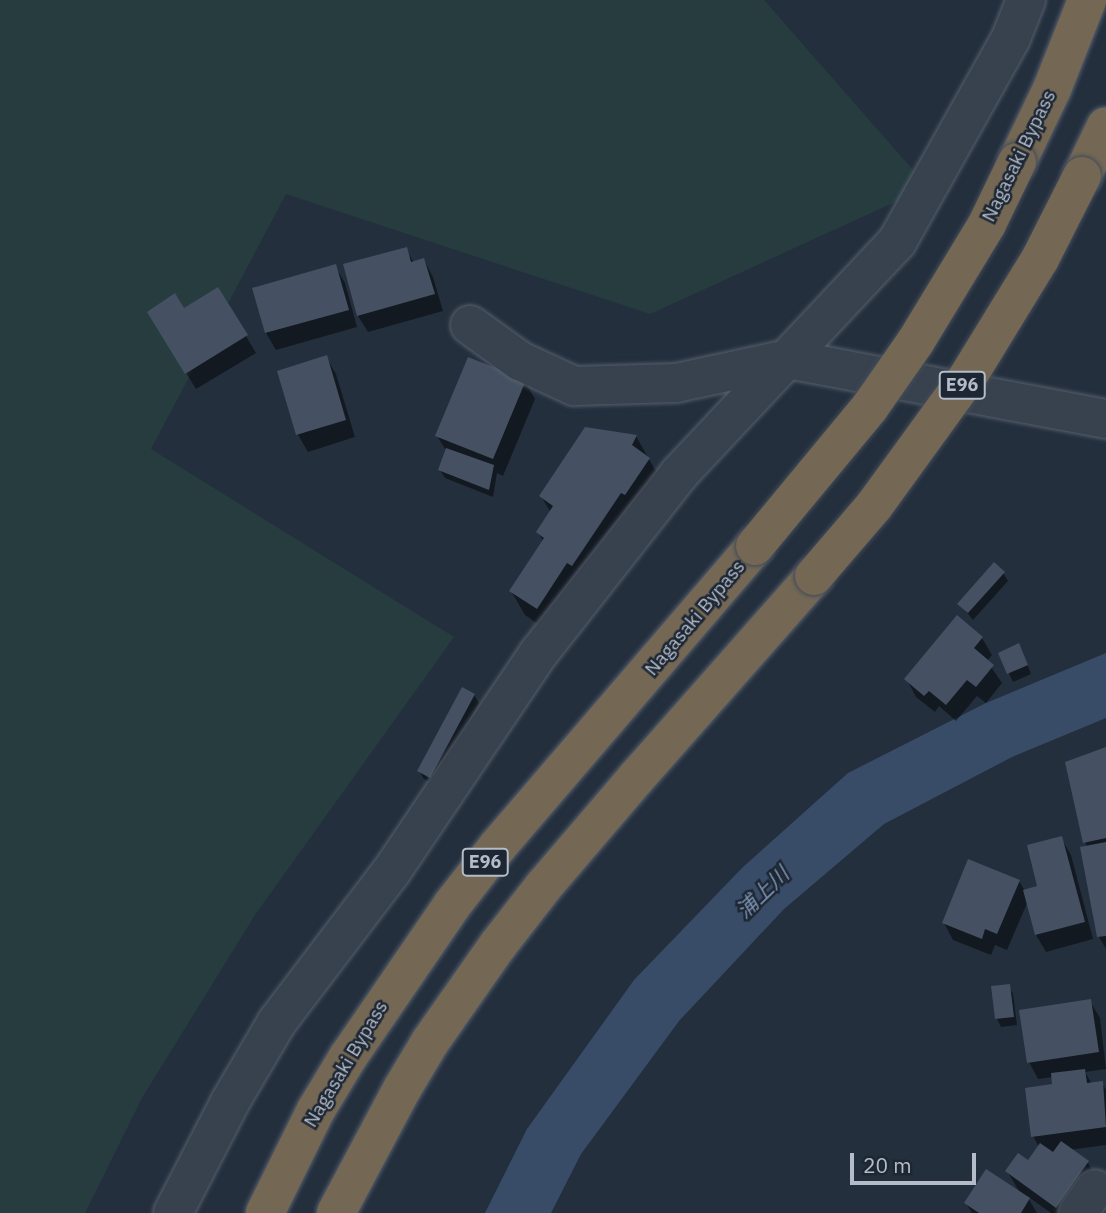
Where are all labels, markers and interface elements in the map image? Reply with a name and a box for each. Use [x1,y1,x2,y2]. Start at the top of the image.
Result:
street label: Nagasaki Bypass [977,86,1061,226]
road number: E96 [937,370,986,400]
street label: Nagasaki Bypass [640,556,750,680]
road number: E96 [461,848,510,876]
water label: 浦上川 [731,861,793,923]
street label: Nagasaki Bypass [299,997,393,1131]
scale bar [854,1140,980,1184]
text: 20 m [863,1151,912,1179]

